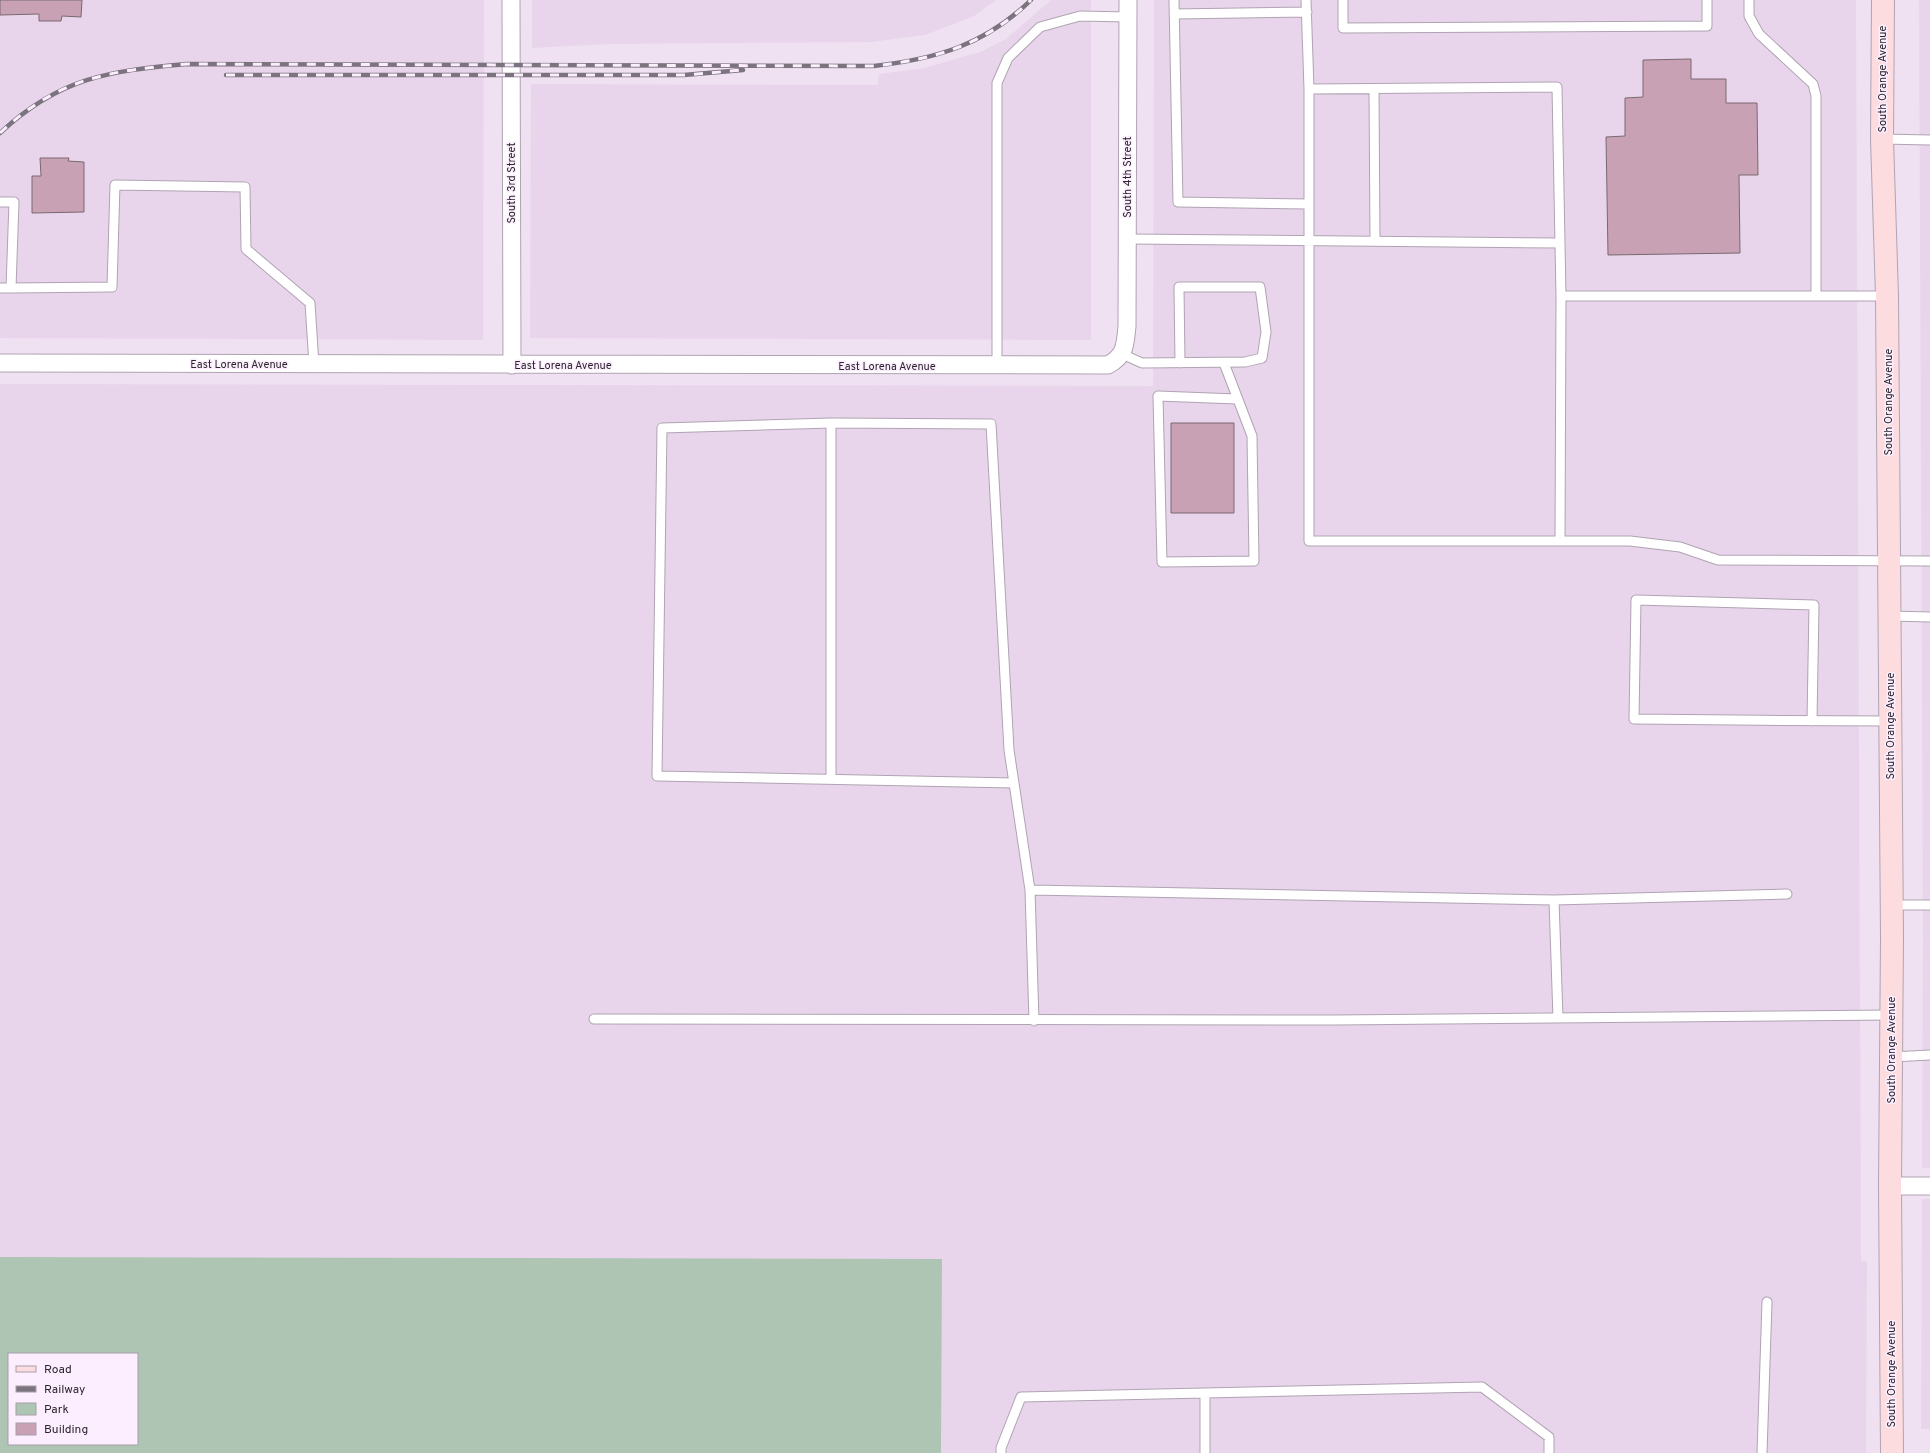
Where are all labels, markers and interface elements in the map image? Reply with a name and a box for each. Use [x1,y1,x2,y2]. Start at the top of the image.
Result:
street label: South Orange Avenue [1876,26,1890,132]
street label: South 4th Street [1121,136,1135,218]
street label: South 3rd Street [505,142,519,224]
street label: South Orange Avenue [1882,349,1896,455]
street label: East Lorena Avenue [190,358,288,372]
street label: East Lorena Avenue [514,359,612,373]
street label: East Lorena Avenue [838,360,936,374]
street label: South Orange Avenue [1884,673,1898,779]
street label: South Orange Avenue [1885,997,1899,1103]
street label: South Orange Avenue [1885,1321,1899,1427]
legend [8,1353,138,1445]
text: Road [44,1362,72,1378]
text: Railway [44,1382,85,1398]
text: Park [44,1402,69,1418]
text: Building [44,1422,88,1438]

